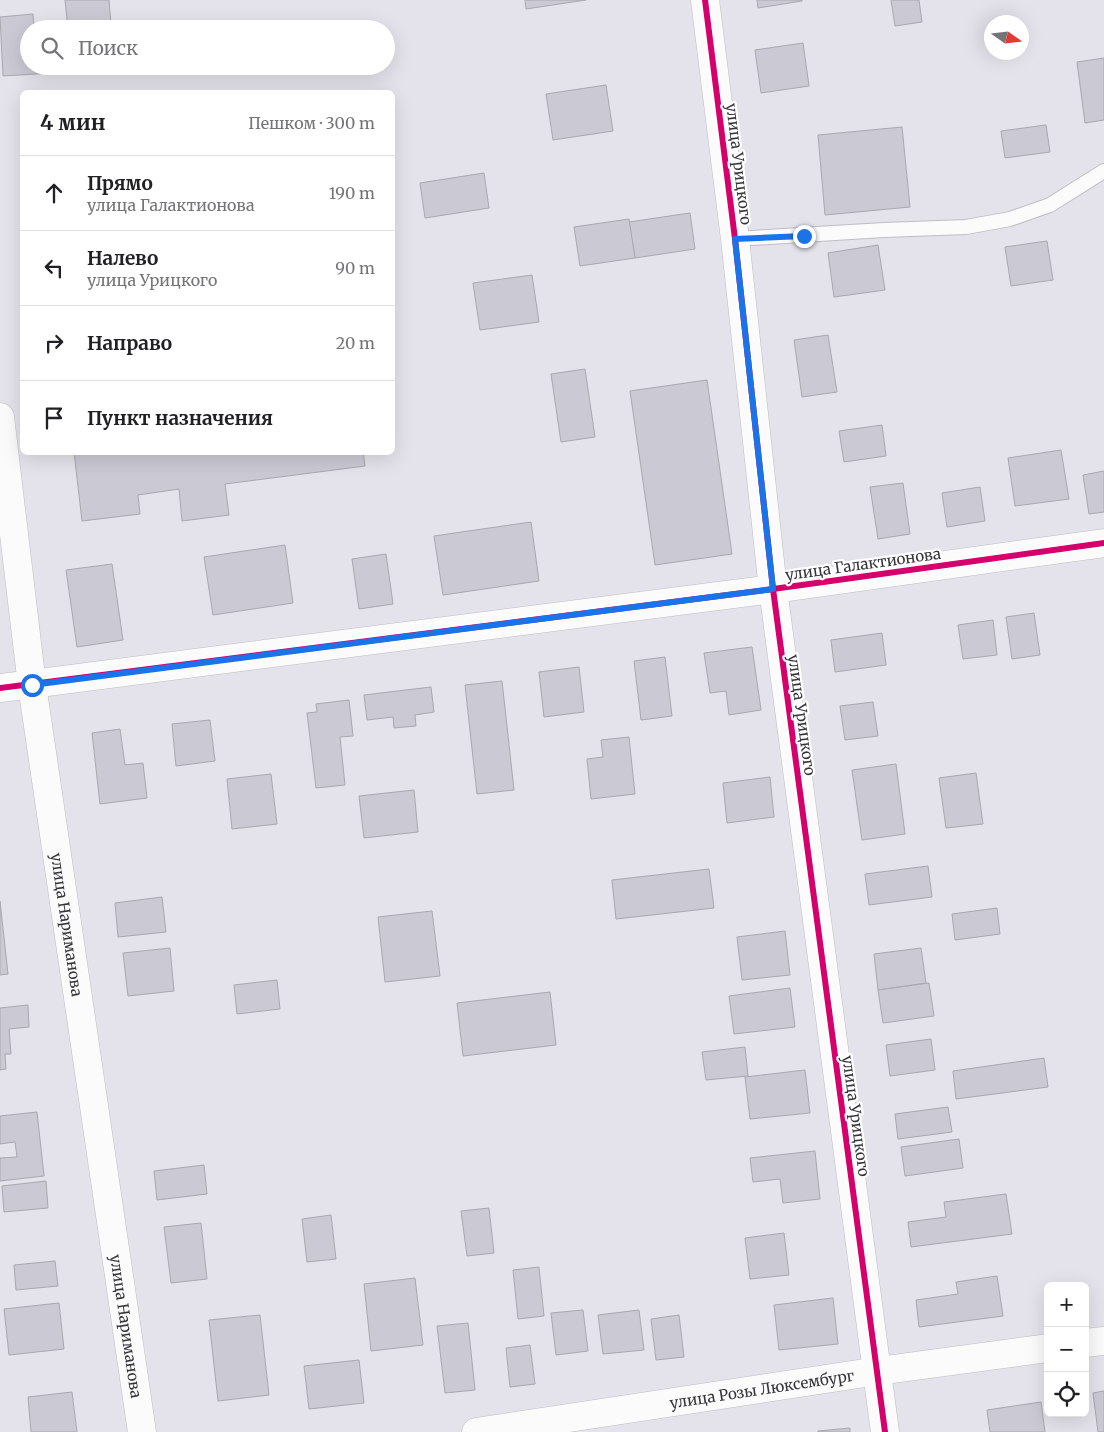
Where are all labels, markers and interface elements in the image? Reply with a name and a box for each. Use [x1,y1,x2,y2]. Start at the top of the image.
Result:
north arrow [984,15,1029,60]
search box [20,20,395,75]
icon: search [38,34,66,62]
text: Поиск [78,36,138,60]
street label: улица Урицкого [722,102,756,226]
text: 4 мин [40,109,105,136]
text: Пешком · 300 m [248,113,375,133]
text: Прямо [87,171,153,195]
icon: ahead [40,179,68,207]
text: 190 m [329,183,375,203]
text: улица Галактионова [87,195,255,215]
route end [793,225,816,248]
text: Налево [87,246,158,270]
icon: left [40,254,68,282]
text: 90 m [335,258,375,278]
text: улица Урицкого [87,270,217,290]
icon: right [40,329,68,357]
text: Направо [87,331,172,355]
text: 20 m [336,333,375,353]
icon: arrive [40,404,68,432]
text: Пункт назначения [87,406,273,430]
street label: улица Галактионова [784,544,942,584]
street label: улица Урицкого [784,653,820,777]
route start [21,674,44,697]
street label: улица Нариманова [47,851,87,998]
street label: улица Урицкого [838,1054,874,1178]
street label: улица Нариманова [106,1253,146,1399]
map controls [1044,1282,1089,1417]
button: + [1044,1282,1089,1327]
button: − [1044,1327,1089,1372]
street label: улица Розы Люксембург [668,1365,856,1412]
button: locate [1044,1372,1089,1417]

